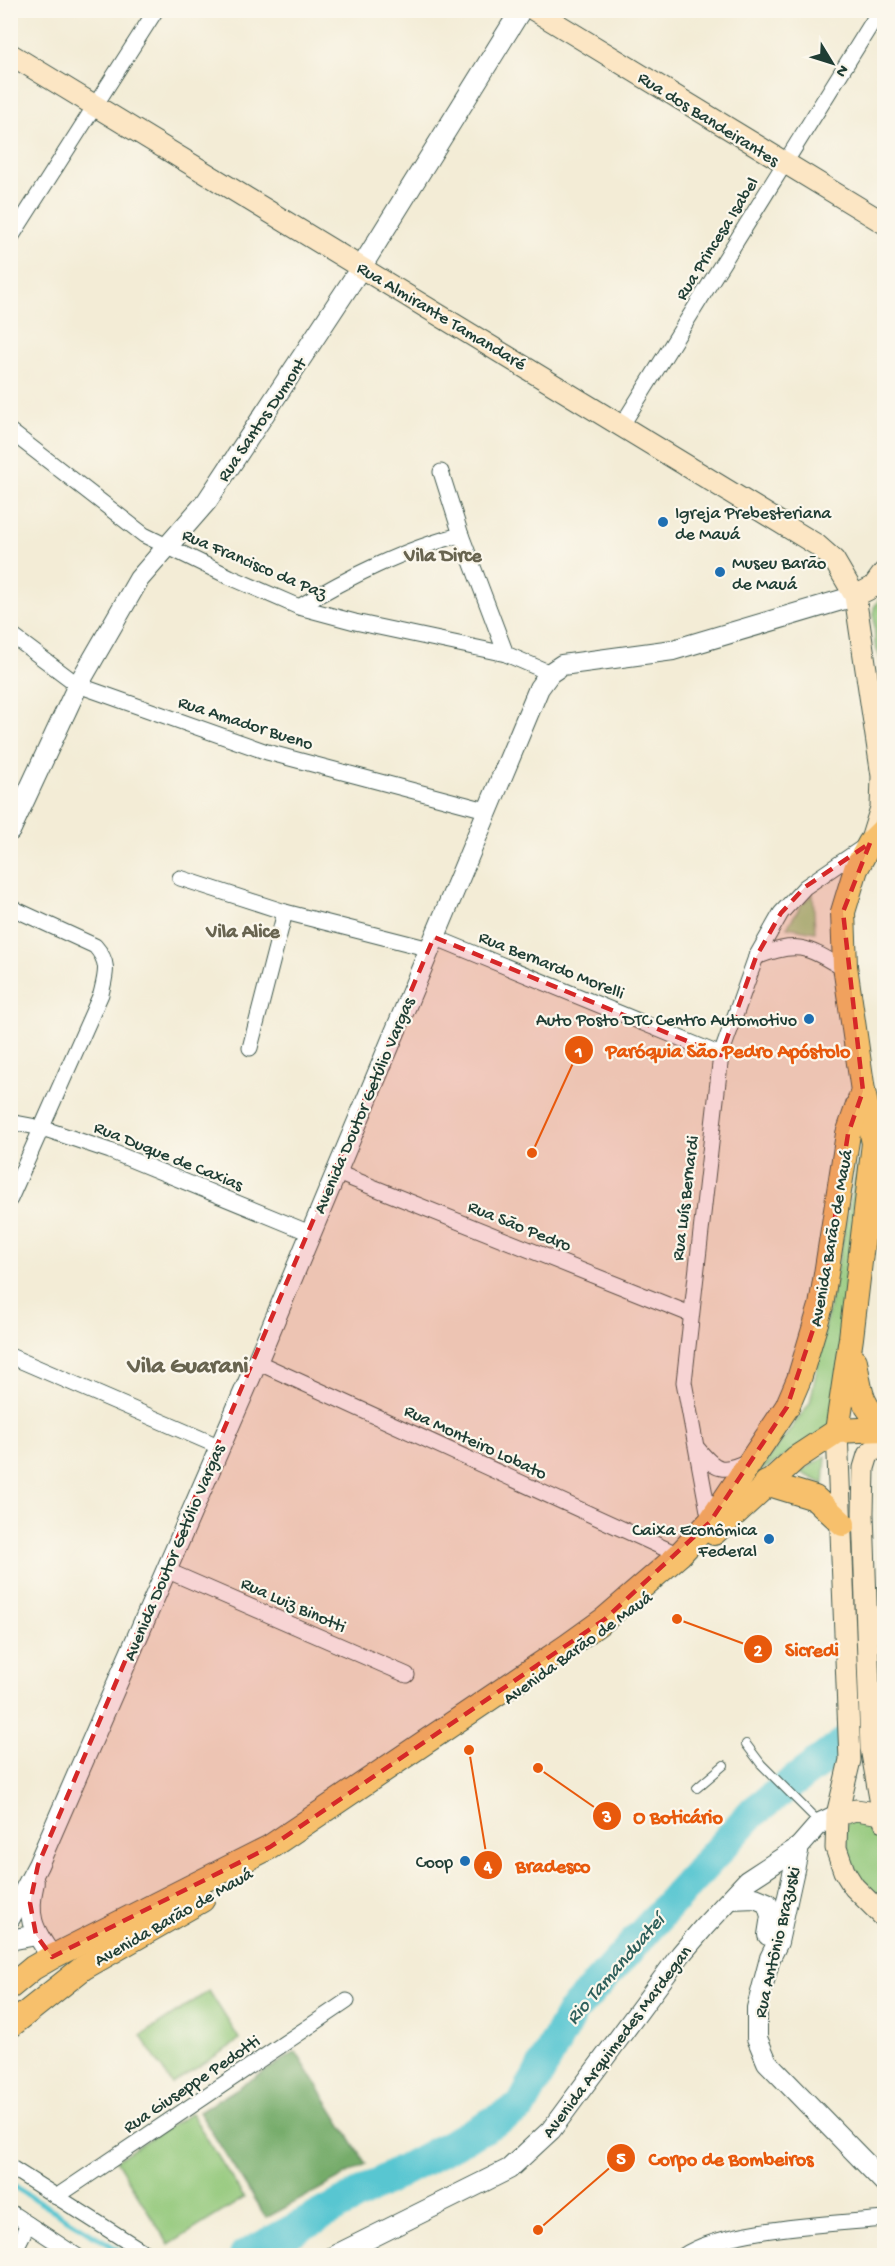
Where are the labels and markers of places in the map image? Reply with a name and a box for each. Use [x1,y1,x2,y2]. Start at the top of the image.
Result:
place label: Igreja Prebesteriana de Mauá [675,504,832,546]
marker: Igreja Prebesteriana de Mauá [656,515,670,529]
place label: Museu Barão de Mauá [732,554,826,596]
marker: Museu Barão de Mauá [713,565,727,579]
place label: Auto Posto DTC Centro Automotivo [536,1011,797,1032]
marker: Auto Posto DTC Centro Automotivo [802,1012,816,1026]
callout: Paróquia São Pedro Apóstolo [564,1031,863,1069]
place label: Caixa Econômica Federal [632,1521,758,1563]
marker: Caixa Econômica Federal [762,1532,776,1546]
callout: Sicredi [743,1630,851,1668]
callout: O Boticário [592,1797,735,1835]
callout: Bradesco [473,1846,602,1884]
place label: Coop [416,1853,453,1874]
marker: Coop [458,1854,472,1868]
callout: Corpo de Bombeiros [606,2139,825,2177]

